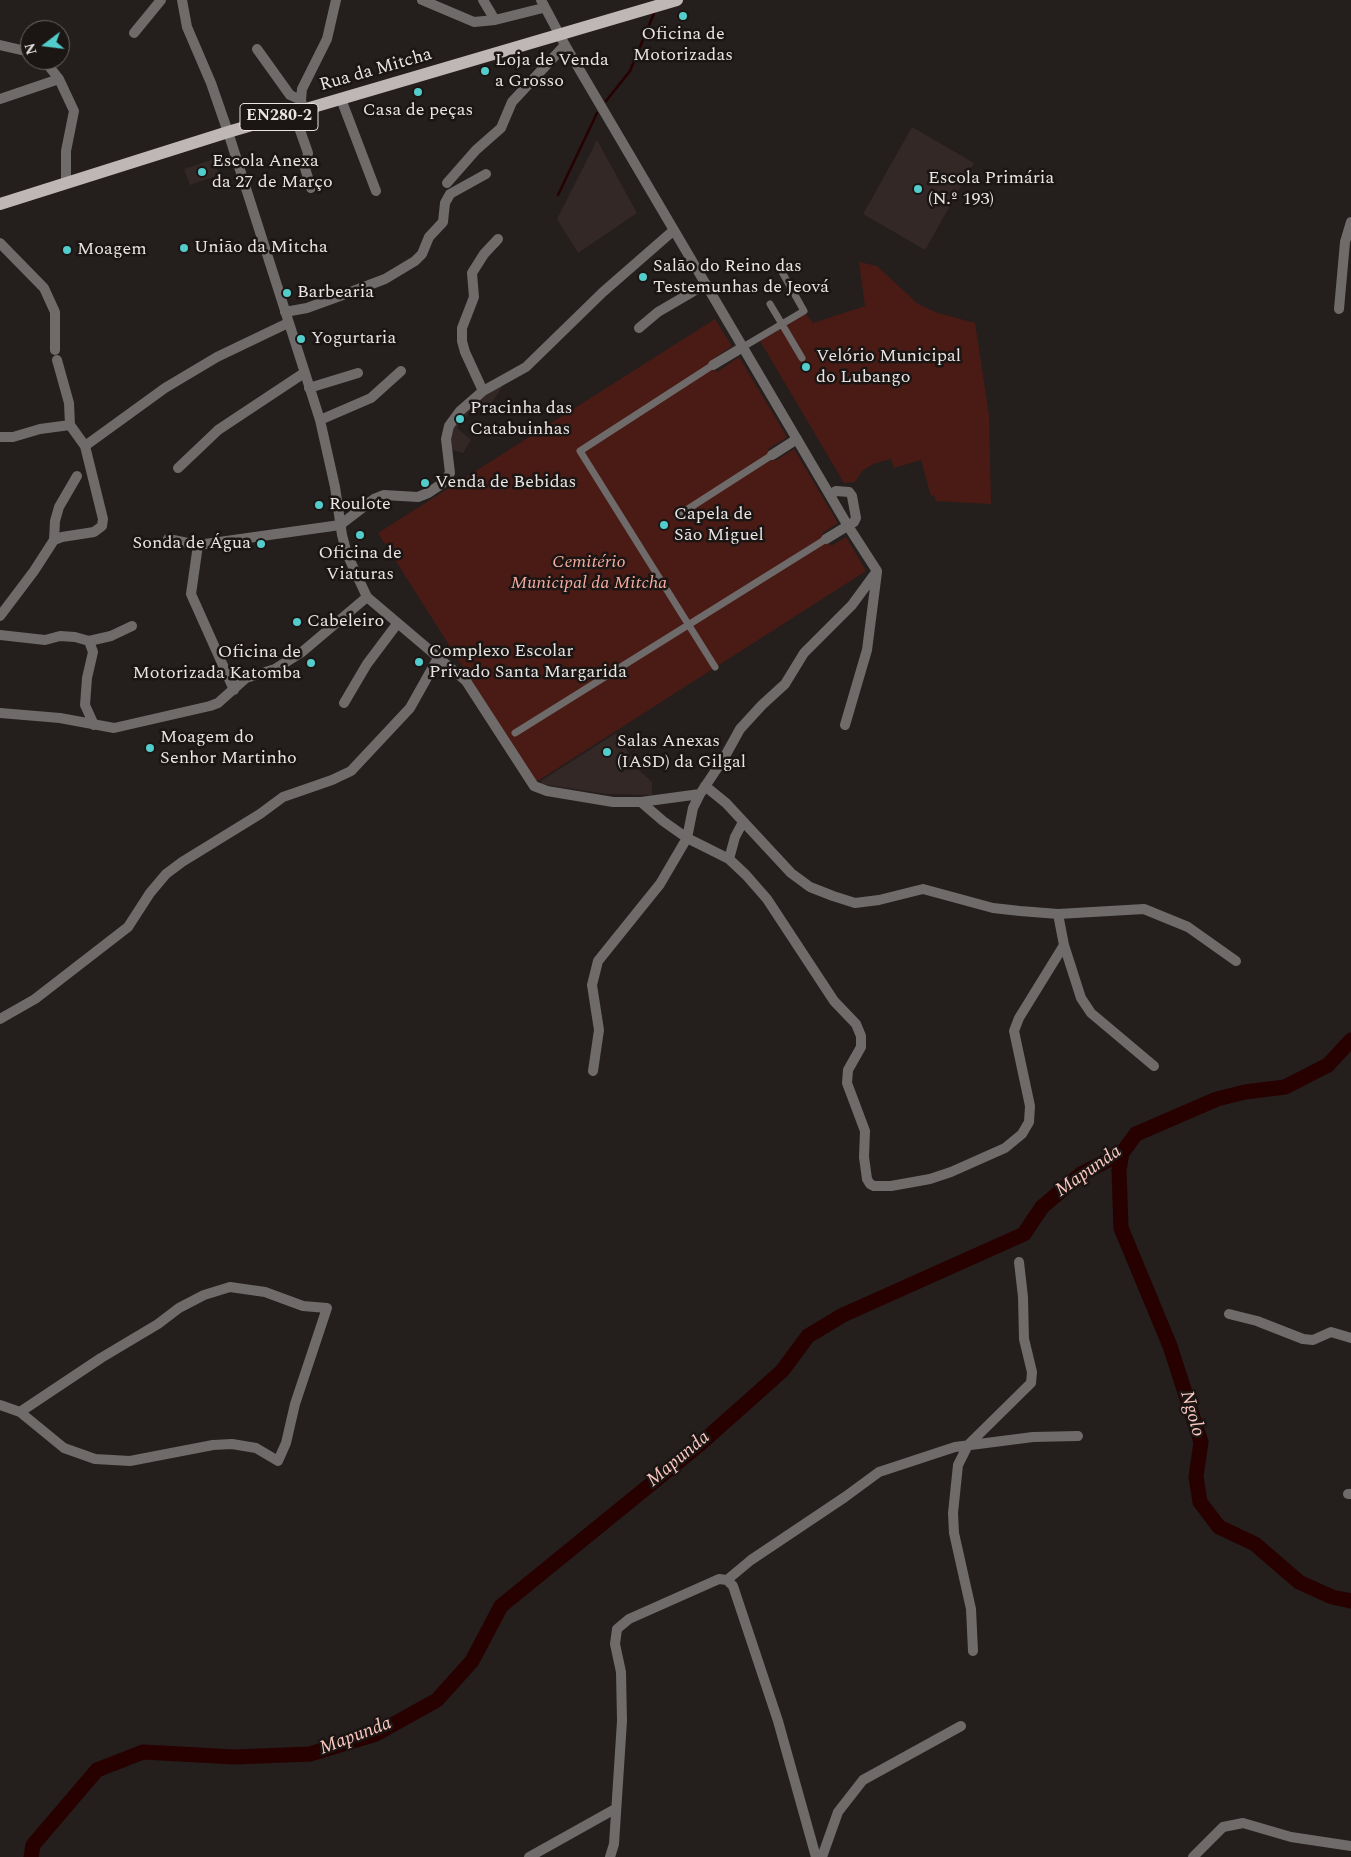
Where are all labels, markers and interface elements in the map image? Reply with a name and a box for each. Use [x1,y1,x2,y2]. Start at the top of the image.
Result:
marker: Oficina de Motorizadas [677,10,689,22]
north arrow [20,20,70,70]
place label: Oficina de Motorizadas [633,24,733,66]
text: N [19,41,43,57]
street label: Rua da Mitcha [317,45,435,97]
place label: Loja de Venda a Grosso [495,50,609,92]
marker: Loja de Venda a Grosso [479,65,491,77]
marker: Casa de peças [412,86,424,98]
place label: Casa de peças [363,100,473,122]
road number: EN280-2 [240,104,318,130]
place label: Escola Anexa da 27 de Março [212,151,333,193]
marker: Escola Anexa da 27 de Março [196,166,208,178]
place label: Escola Primária (N.º 193) [928,168,1054,210]
marker: Escola Primária (N.º 193) [912,183,924,195]
place label: União da Mitcha [194,237,328,259]
place label: Moagem [77,239,147,261]
marker: União da Mitcha [178,242,190,254]
marker: Moagem [61,244,73,256]
place label: Salão do Reino das Testemunhas de Jeová [653,256,829,298]
marker: Salão do Reino das Testemunhas de Jeová [637,271,649,283]
place label: Barbearia [297,282,374,304]
marker: Barbearia [281,287,293,299]
place label: Yogurtaria [311,328,396,350]
marker: Yogurtaria [295,333,307,345]
place label: Velório Municipal do Lubango [816,346,961,388]
marker: Velório Municipal do Lubango [800,361,812,373]
place label: Pracinha das Catabuinhas [470,398,572,440]
marker: Pracinha das Catabuinhas [454,413,466,425]
place label: Venda de Bebidas [435,472,576,494]
marker: Venda de Bebidas [419,477,431,489]
place label: Roulote [329,494,391,516]
marker: Roulote [313,499,325,511]
place label: Capela de São Miguel [674,504,764,546]
marker: Capela de São Miguel [658,519,670,531]
marker: Oficina de Viaturas [354,529,366,541]
place label: Sonda de Água [132,533,251,555]
marker: Sonda de Água [255,538,267,550]
place label: Oficina de Viaturas [318,543,402,586]
park label: Cemitério Municipal da Mitcha [511,552,667,594]
place label: Cabeleiro [307,611,384,633]
marker: Cabeleiro [291,616,303,628]
place label: Complexo Escolar Privado Santa Margarida [429,641,627,684]
place label: Oficina de Motorizada Katomba [133,642,301,684]
marker: Complexo Escolar Privado Santa Margarida [413,656,425,668]
marker: Oficina de Motorizada Katomba [305,657,317,669]
place label: Moagem do Senhor Martinho [160,727,297,770]
place label: Salas Anexas (IASD) da Gilgal [617,731,746,774]
marker: Moagem do Senhor Martinho [144,742,156,754]
marker: Salas Anexas (IASD) da Gilgal [601,746,613,758]
water label: Mapunda [1052,1141,1126,1203]
water label: Ngolo [1174,1388,1208,1440]
water label: Mapunda [643,1427,715,1493]
water label: Mapunda [317,1713,395,1761]

